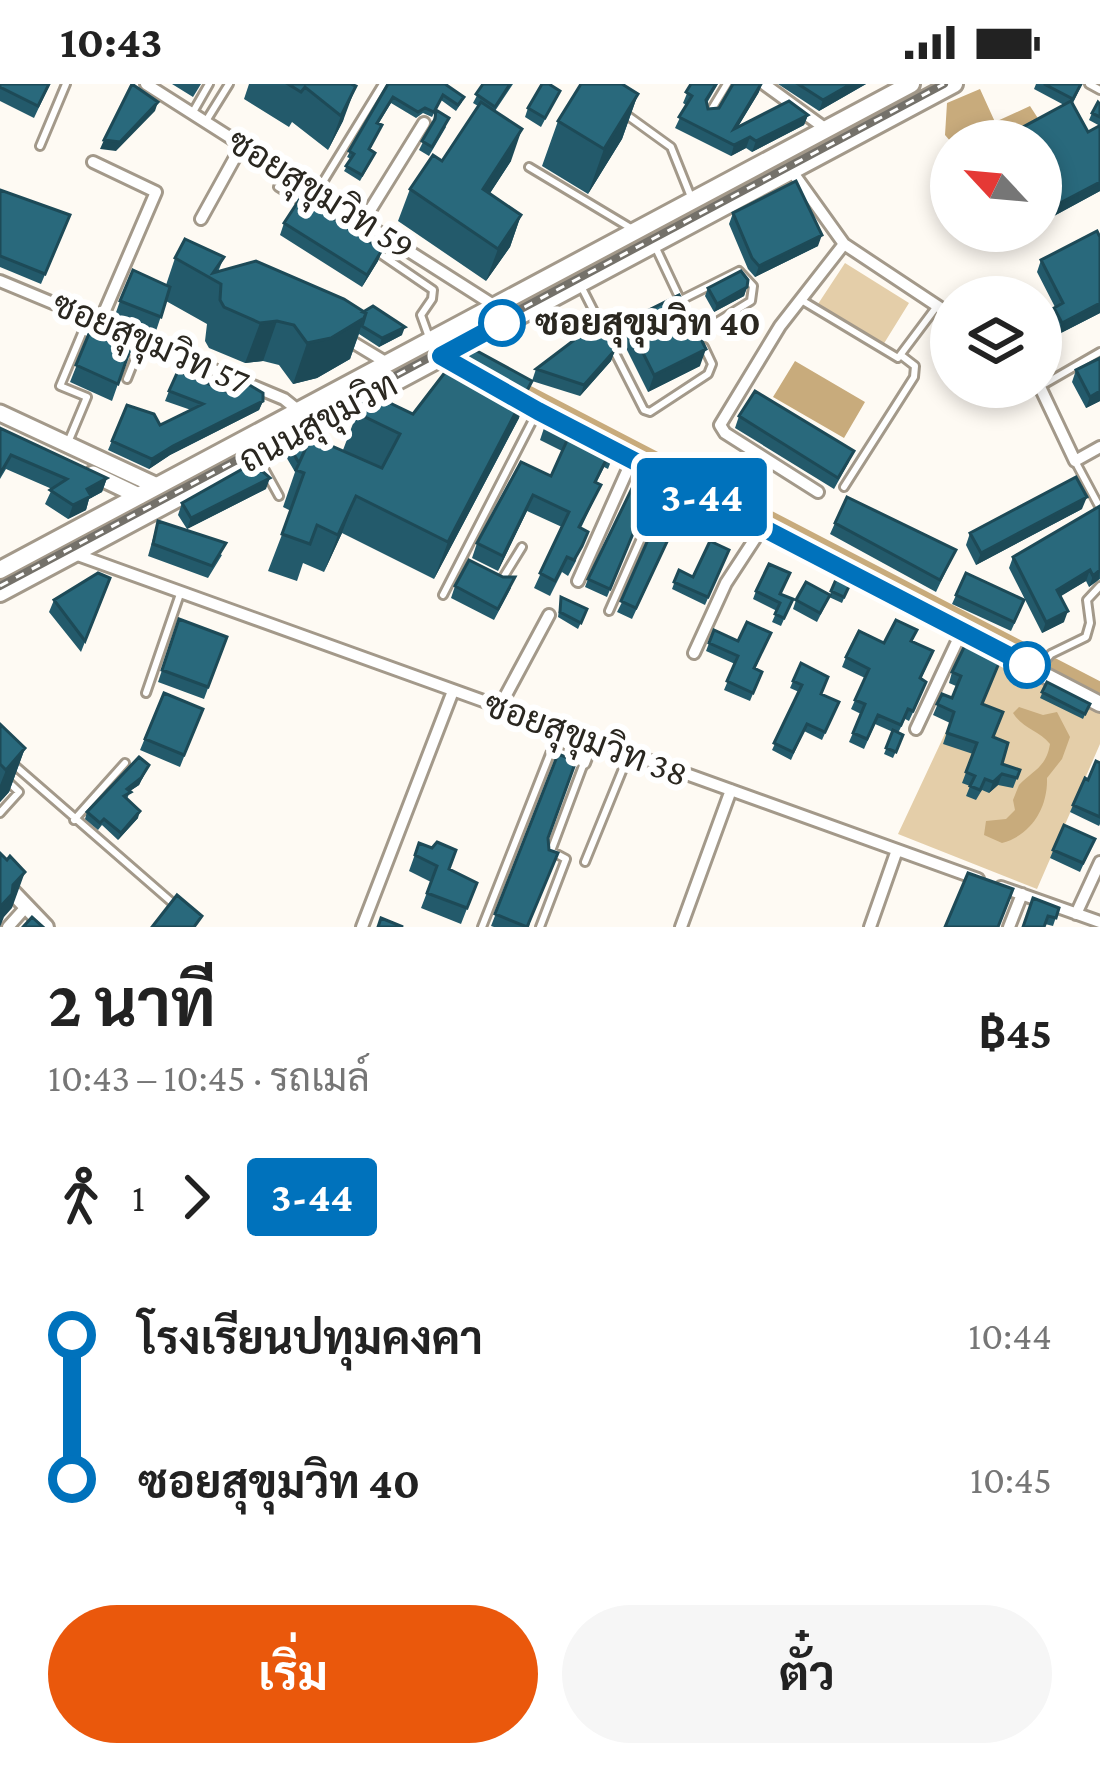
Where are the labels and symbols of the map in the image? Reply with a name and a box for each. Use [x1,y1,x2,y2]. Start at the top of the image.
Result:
north arrow [930,120,1062,252]
street label: ซอยสุขุมวิท 59 [218,121,421,270]
street label: ซอยสุขุมวิท 57 [45,284,255,406]
marker: ซอยสุขุมวิท 40 [480,301,524,345]
place label: ซอยสุขุมวิท 40 [535,302,761,348]
street label: ถนนสุขุมวิท [232,364,406,484]
line badge: 3-44 [618,458,786,536]
unlabelled marker [1005,643,1049,687]
street label: ซอยสุขุมวิท 38 [477,684,693,798]

